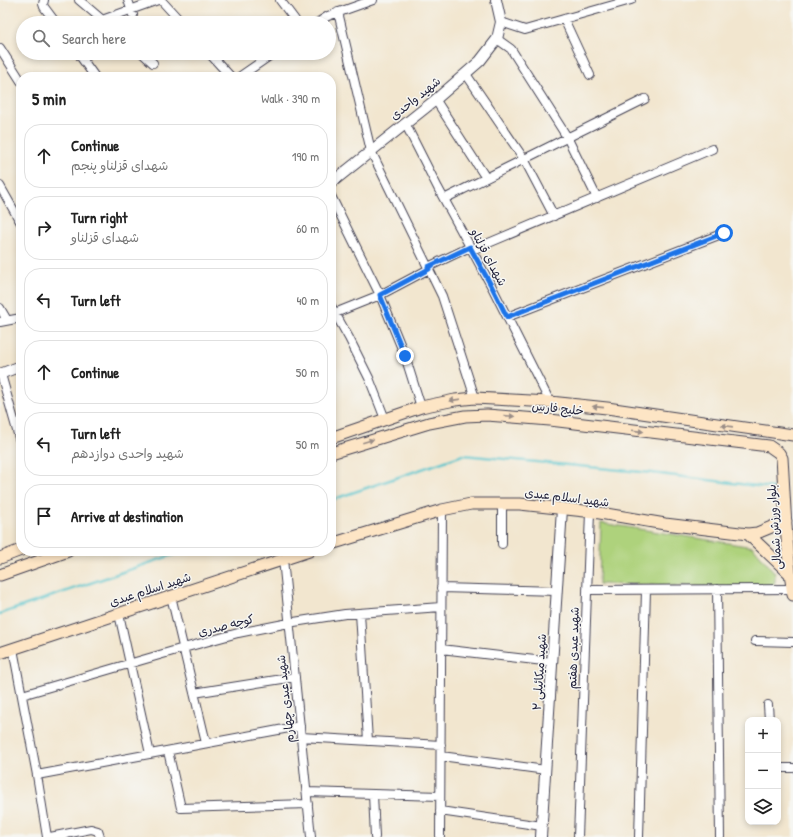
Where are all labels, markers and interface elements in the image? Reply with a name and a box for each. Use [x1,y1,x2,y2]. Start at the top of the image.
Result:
search box [16,16,336,60]
icon: search [30,27,52,49]
text: Search here [62,28,126,49]
street label: شهید واحدی [386,72,444,124]
text: 5 min [32,87,66,110]
text: Walk · 390 m [261,89,320,107]
text: Continue [71,135,119,156]
icon: ahead [33,145,55,167]
text: 190 m [292,147,319,165]
text: شهدای قزلناو پنجم [71,156,168,174]
text: Turn right [71,207,127,228]
icon: right [33,217,55,239]
text: 60 m [296,219,319,237]
street label: شهدای قزلناو [466,224,511,289]
route start [715,224,733,242]
text: شهدای قزلناو [71,228,139,246]
icon: left [33,289,55,311]
text: Turn left [71,290,121,311]
text: 40 m [296,291,319,309]
route end [396,347,414,365]
icon: ahead [33,361,55,383]
text: Continue [71,362,119,383]
text: 50 m [296,363,319,381]
one-way arrow [449,397,461,403]
street label: خلیج فارس [531,397,585,420]
one-way arrow [592,404,604,411]
one-way arrow [503,413,515,420]
text: Turn left [71,423,121,444]
one-way arrow [721,423,733,429]
one-way arrow [632,427,644,434]
icon: left [33,433,55,455]
text: 50 m [296,435,319,453]
one-way arrow [363,438,375,444]
text: شهید واحدی دوازدهم [71,444,184,462]
street label: شهید اسلام عبدی [524,483,610,512]
street label: بلوار ورزش شمالی [763,484,785,570]
icon: arrive [33,505,55,527]
text: Arrive at destination [71,506,183,527]
street label: شهید اسلام عبدی [107,568,193,611]
street label: شهید عبدی هفتم [563,607,584,690]
street label: کوچه صدری [196,610,256,640]
street label: شهید میکائیلی ۲ [528,633,550,711]
street label: شهید عبدی چهارم [272,654,299,744]
map controls [745,717,781,825]
button: + [745,717,781,753]
button: − [745,753,781,789]
button: layers [745,789,781,825]

